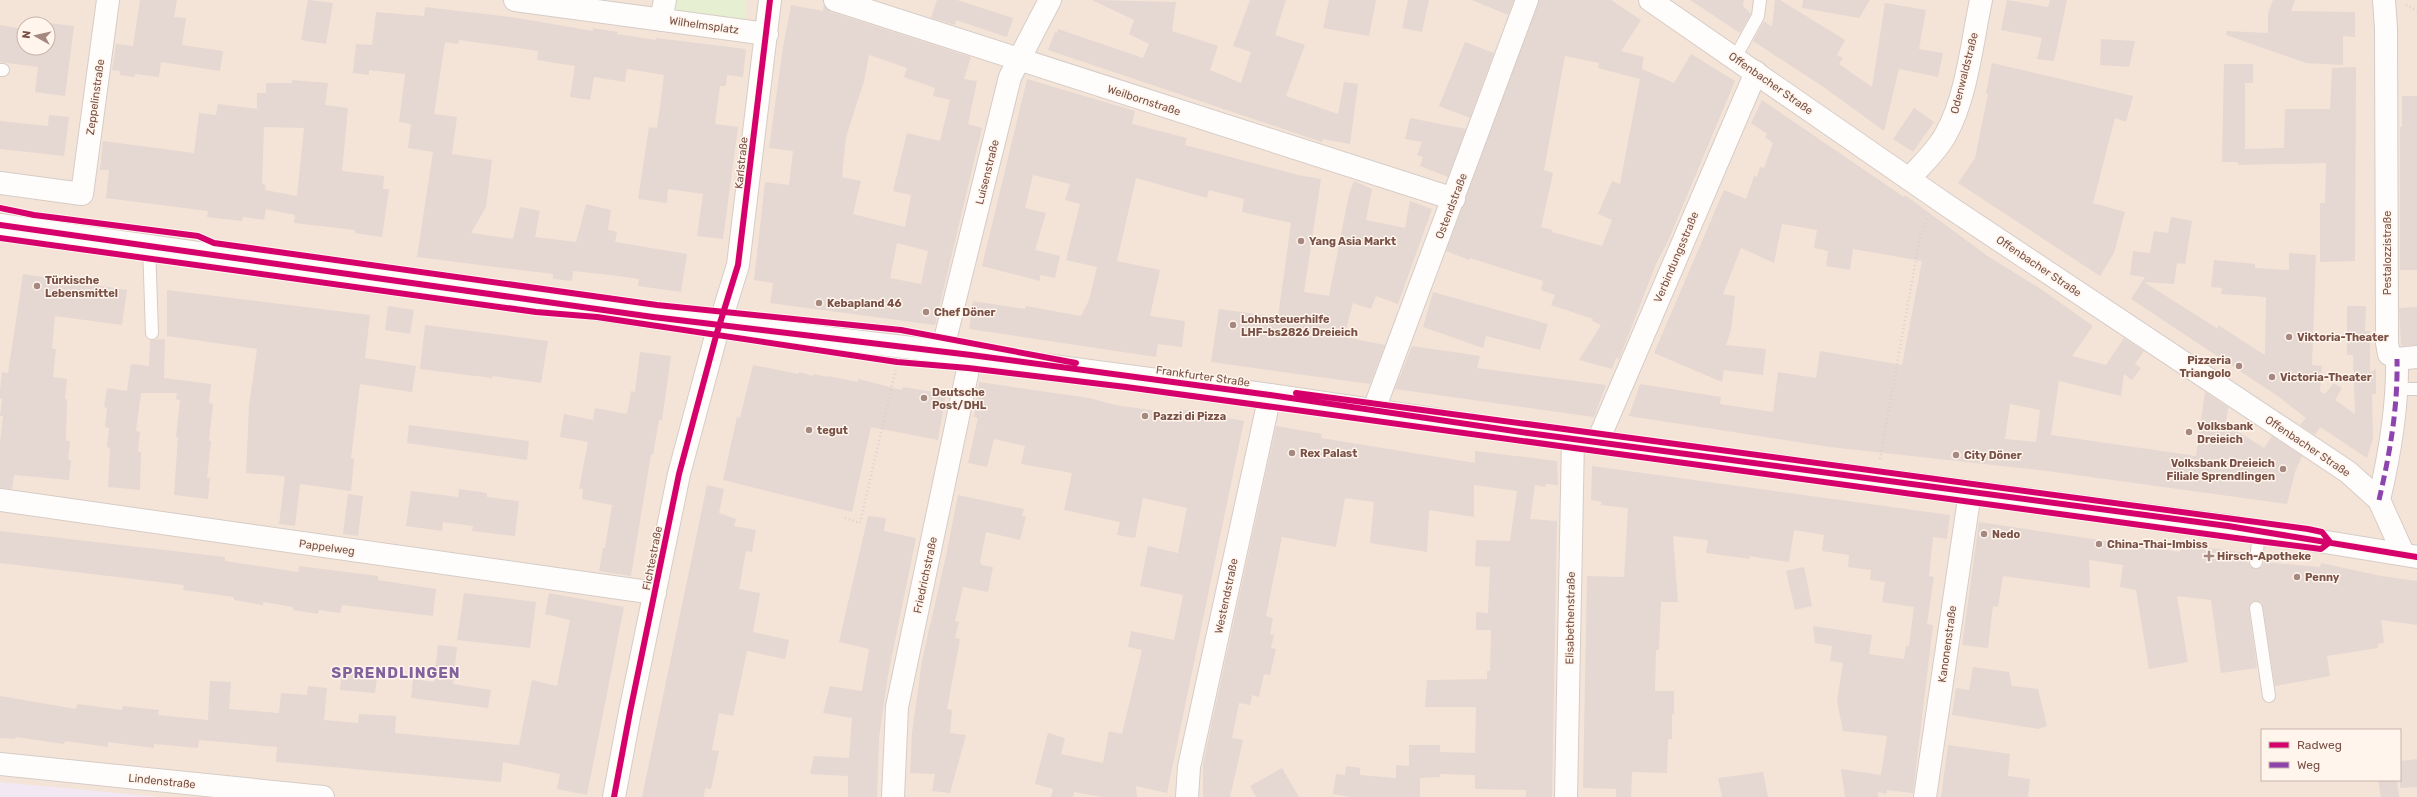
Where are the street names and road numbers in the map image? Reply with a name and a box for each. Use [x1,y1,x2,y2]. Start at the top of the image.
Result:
street label: Wilhelmsplatz [668,14,740,37]
street label: Odenwaldstraße [1948,31,1981,115]
street label: Offenbacher Straße [1726,49,1815,117]
street label: Zeppelinstraße [84,58,107,136]
street label: Weilbornstraße [1105,82,1182,118]
street label: Karlstraße [732,136,751,190]
street label: Luisenstraße [973,138,1002,206]
street label: Ostendstraße [1433,171,1470,241]
street label: Verbindungsstraße [1651,210,1702,305]
street label: Pestalozzistraße [2381,211,2394,295]
street label: Offenbacher Straße [1994,233,2084,300]
street label: Frankfurter Straße [1155,363,1251,390]
street label: Offenbacher Straße [2263,413,2353,480]
street label: Fichtestraße [640,525,665,591]
street label: Friedrichstraße [911,536,940,615]
street label: Pappelweg [298,537,356,558]
street label: Westendstraße [1212,557,1241,635]
street label: Elisabethenstraße [1563,571,1578,665]
street label: Kanonenstraße [1936,605,1959,683]
street label: Lindenstraße [128,771,196,791]

